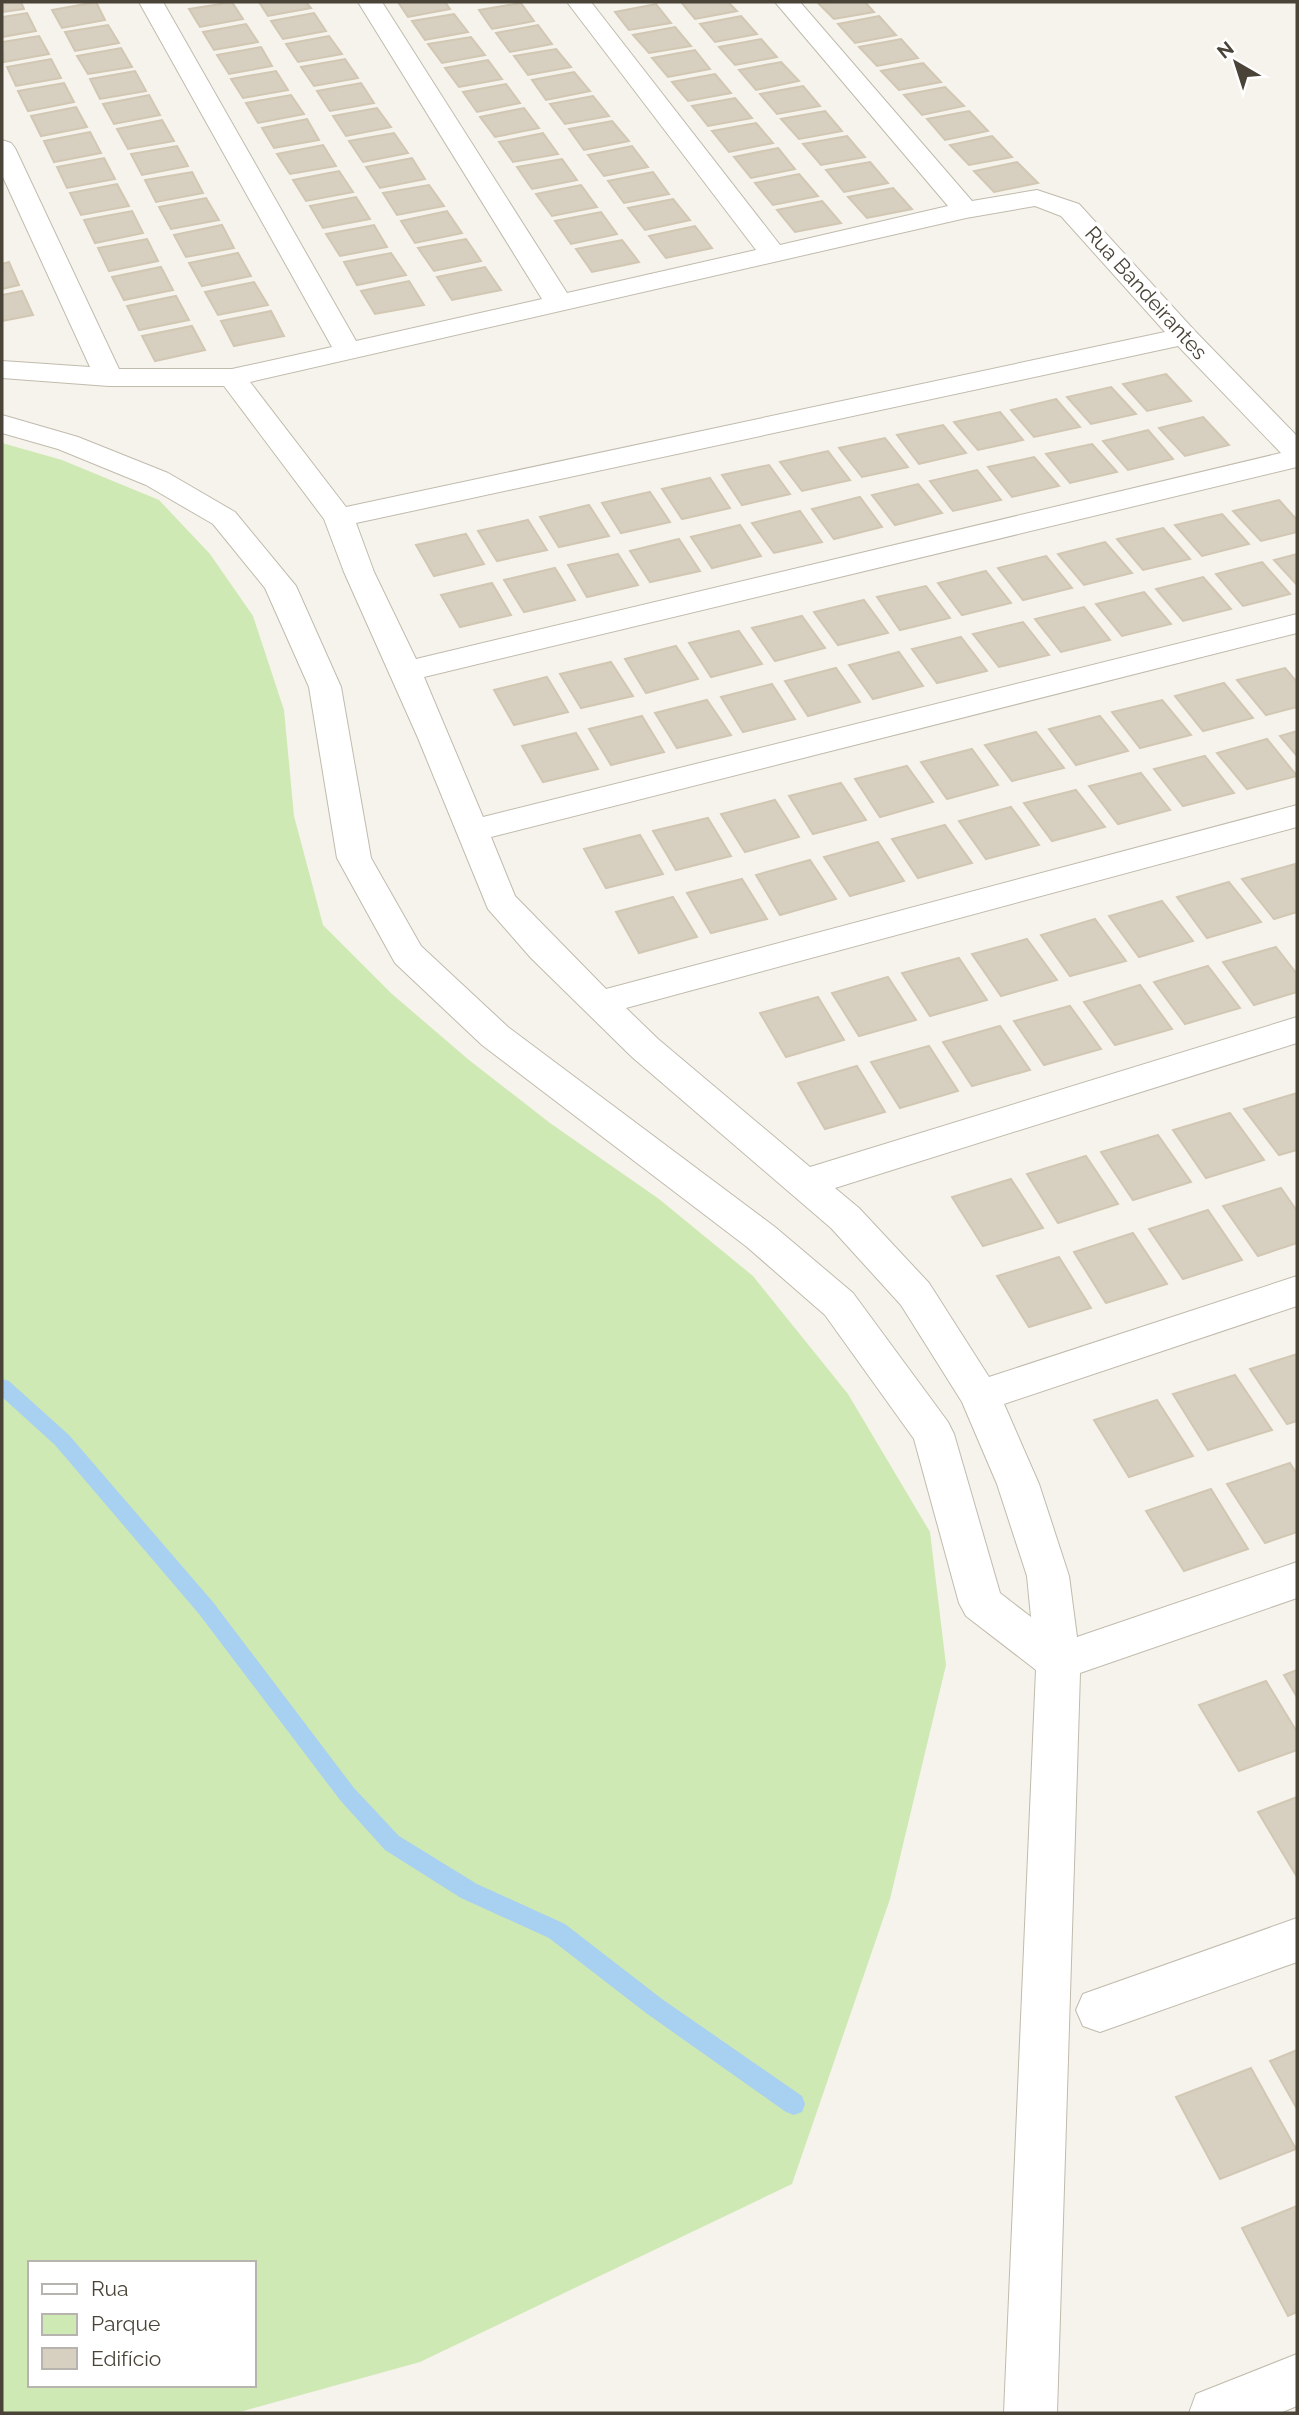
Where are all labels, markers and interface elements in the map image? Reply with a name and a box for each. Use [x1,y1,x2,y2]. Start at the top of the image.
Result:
north arrow [1201,28,1271,98]
text: N [1213,37,1238,63]
street label: Rua Bandeirantes [1080,221,1213,364]
legend [28,2261,256,2387]
text: Rua [91,2276,128,2301]
text: Parque [91,2311,160,2336]
text: Edifício [91,2346,161,2371]

